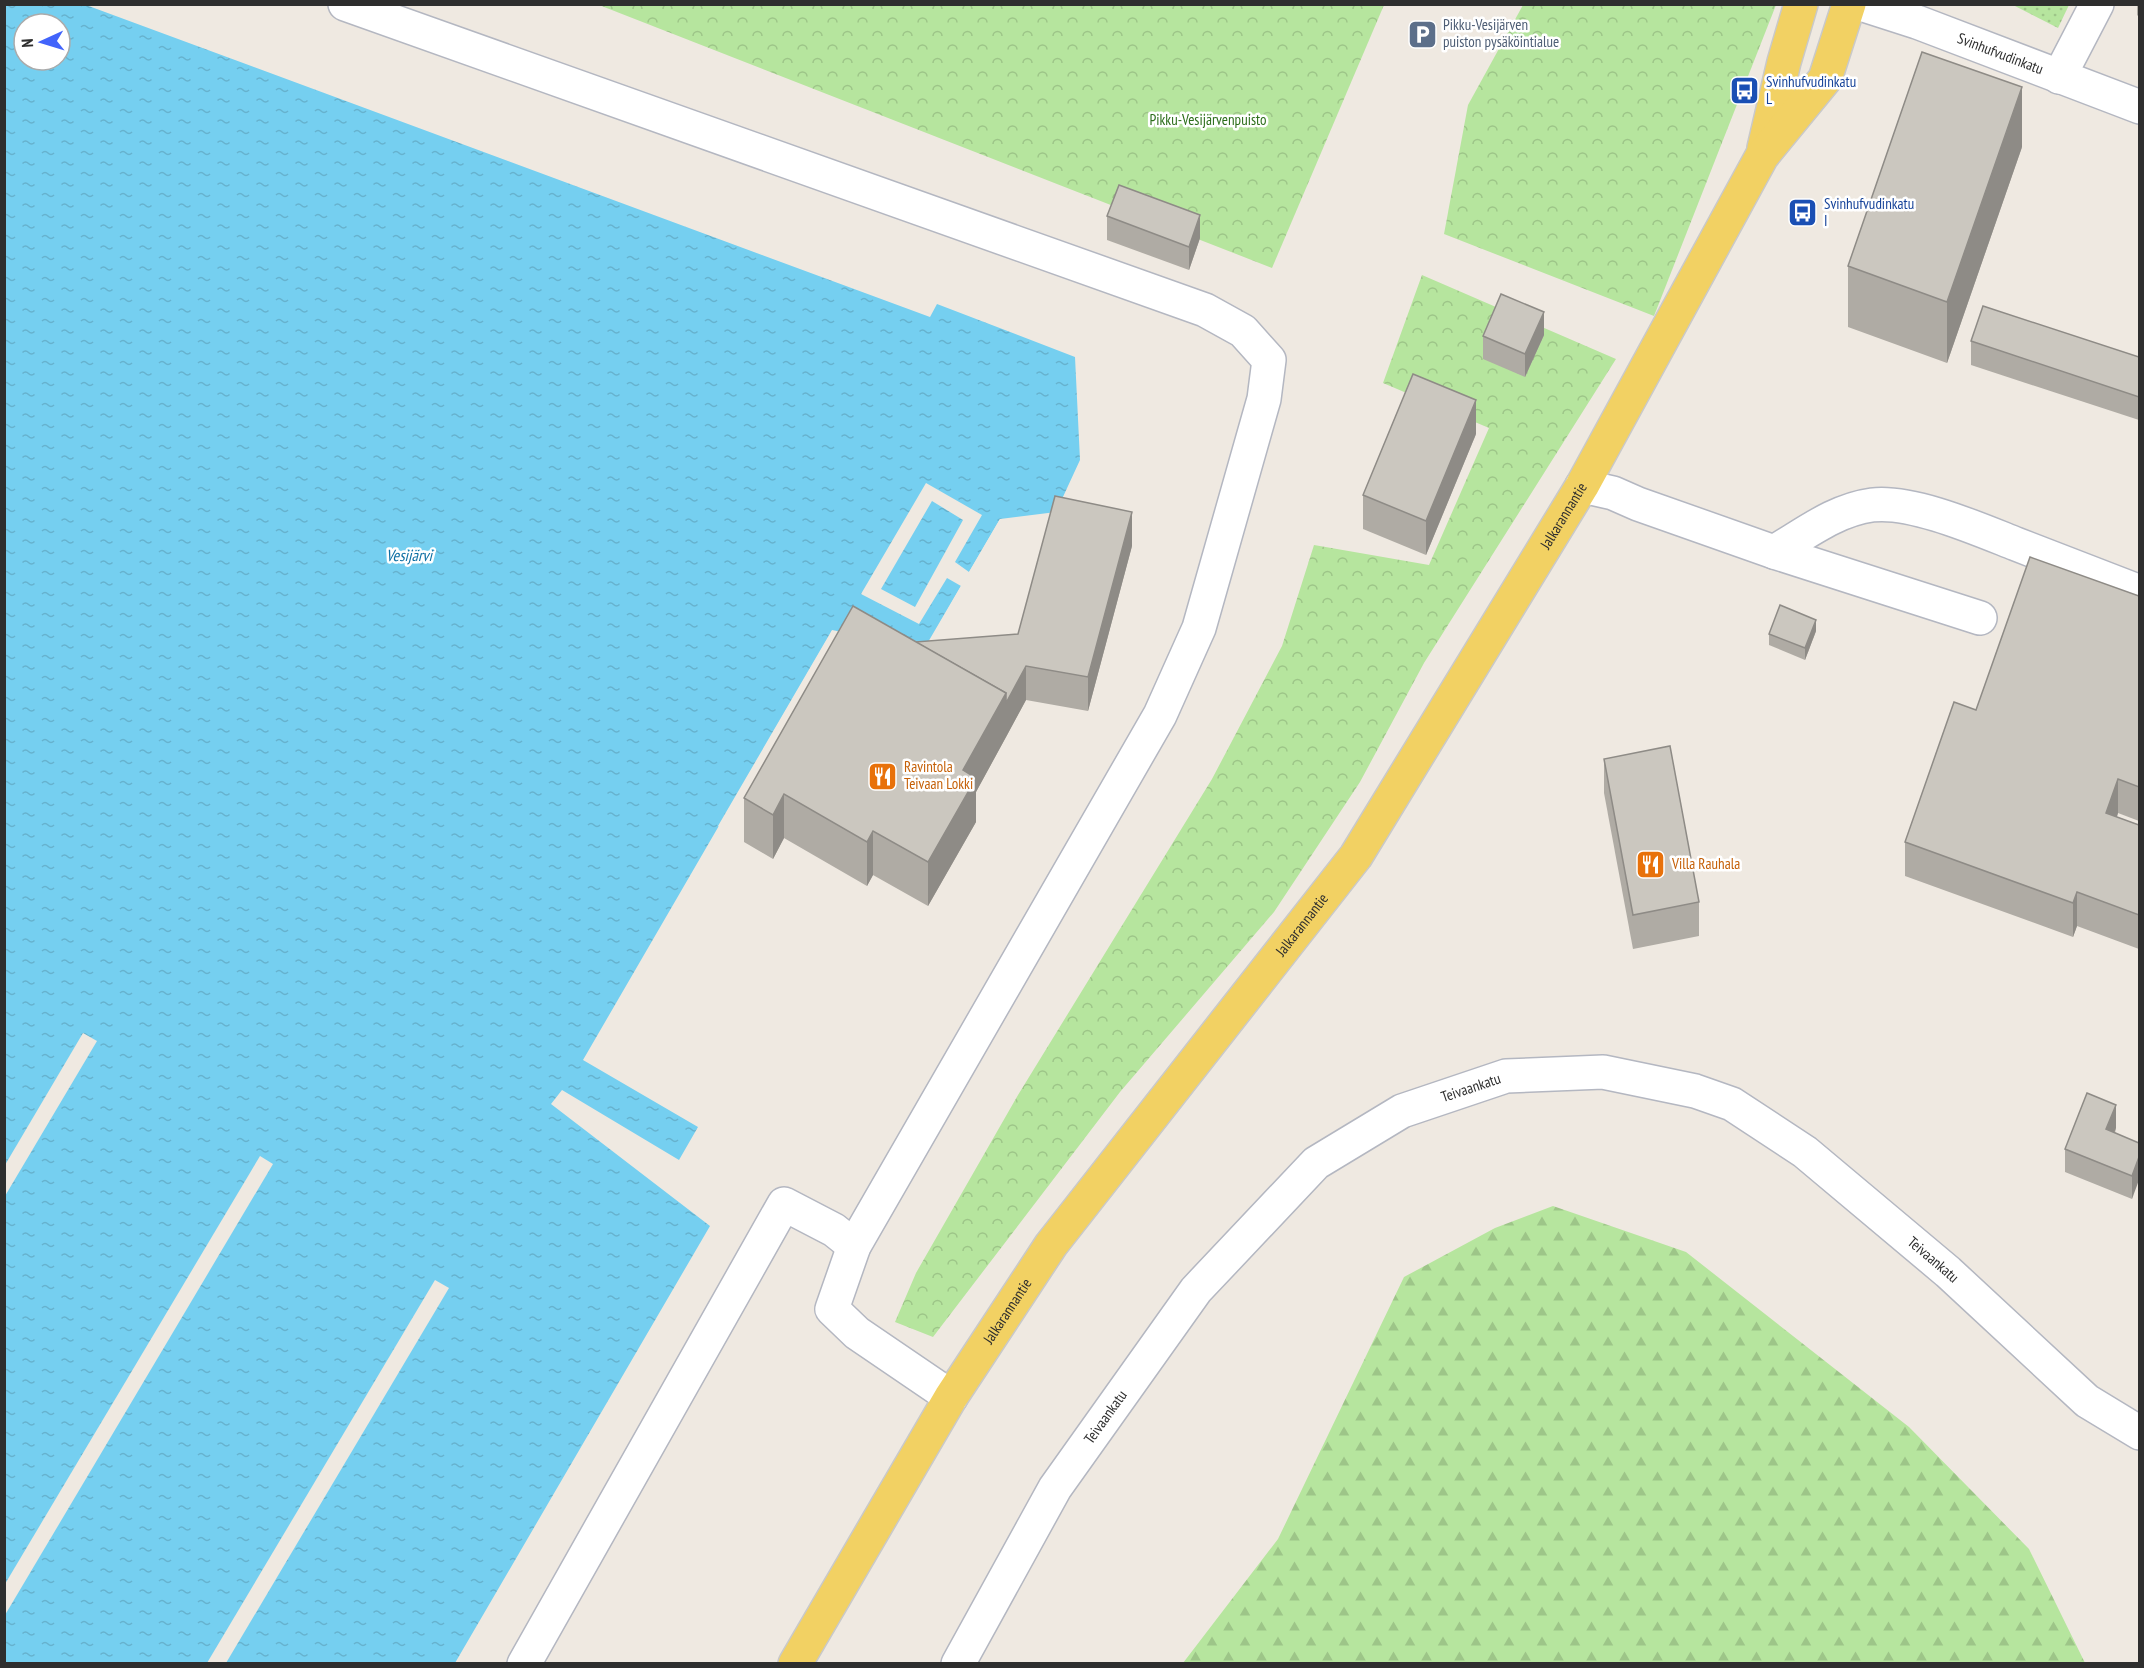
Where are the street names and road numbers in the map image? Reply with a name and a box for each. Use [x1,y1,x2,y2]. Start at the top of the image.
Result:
street label: Svinhufvudinkatu [1955,28,2046,78]
street label: Jalkarannantie [1535,479,1591,553]
street label: Jalkarannantie [1271,889,1332,961]
street label: Teivaankatu [1439,1068,1503,1106]
street label: Teivaankatu [1904,1232,1963,1286]
street label: Jalkarannantie [978,1275,1035,1348]
street label: Teivaankatu [1079,1386,1131,1447]

